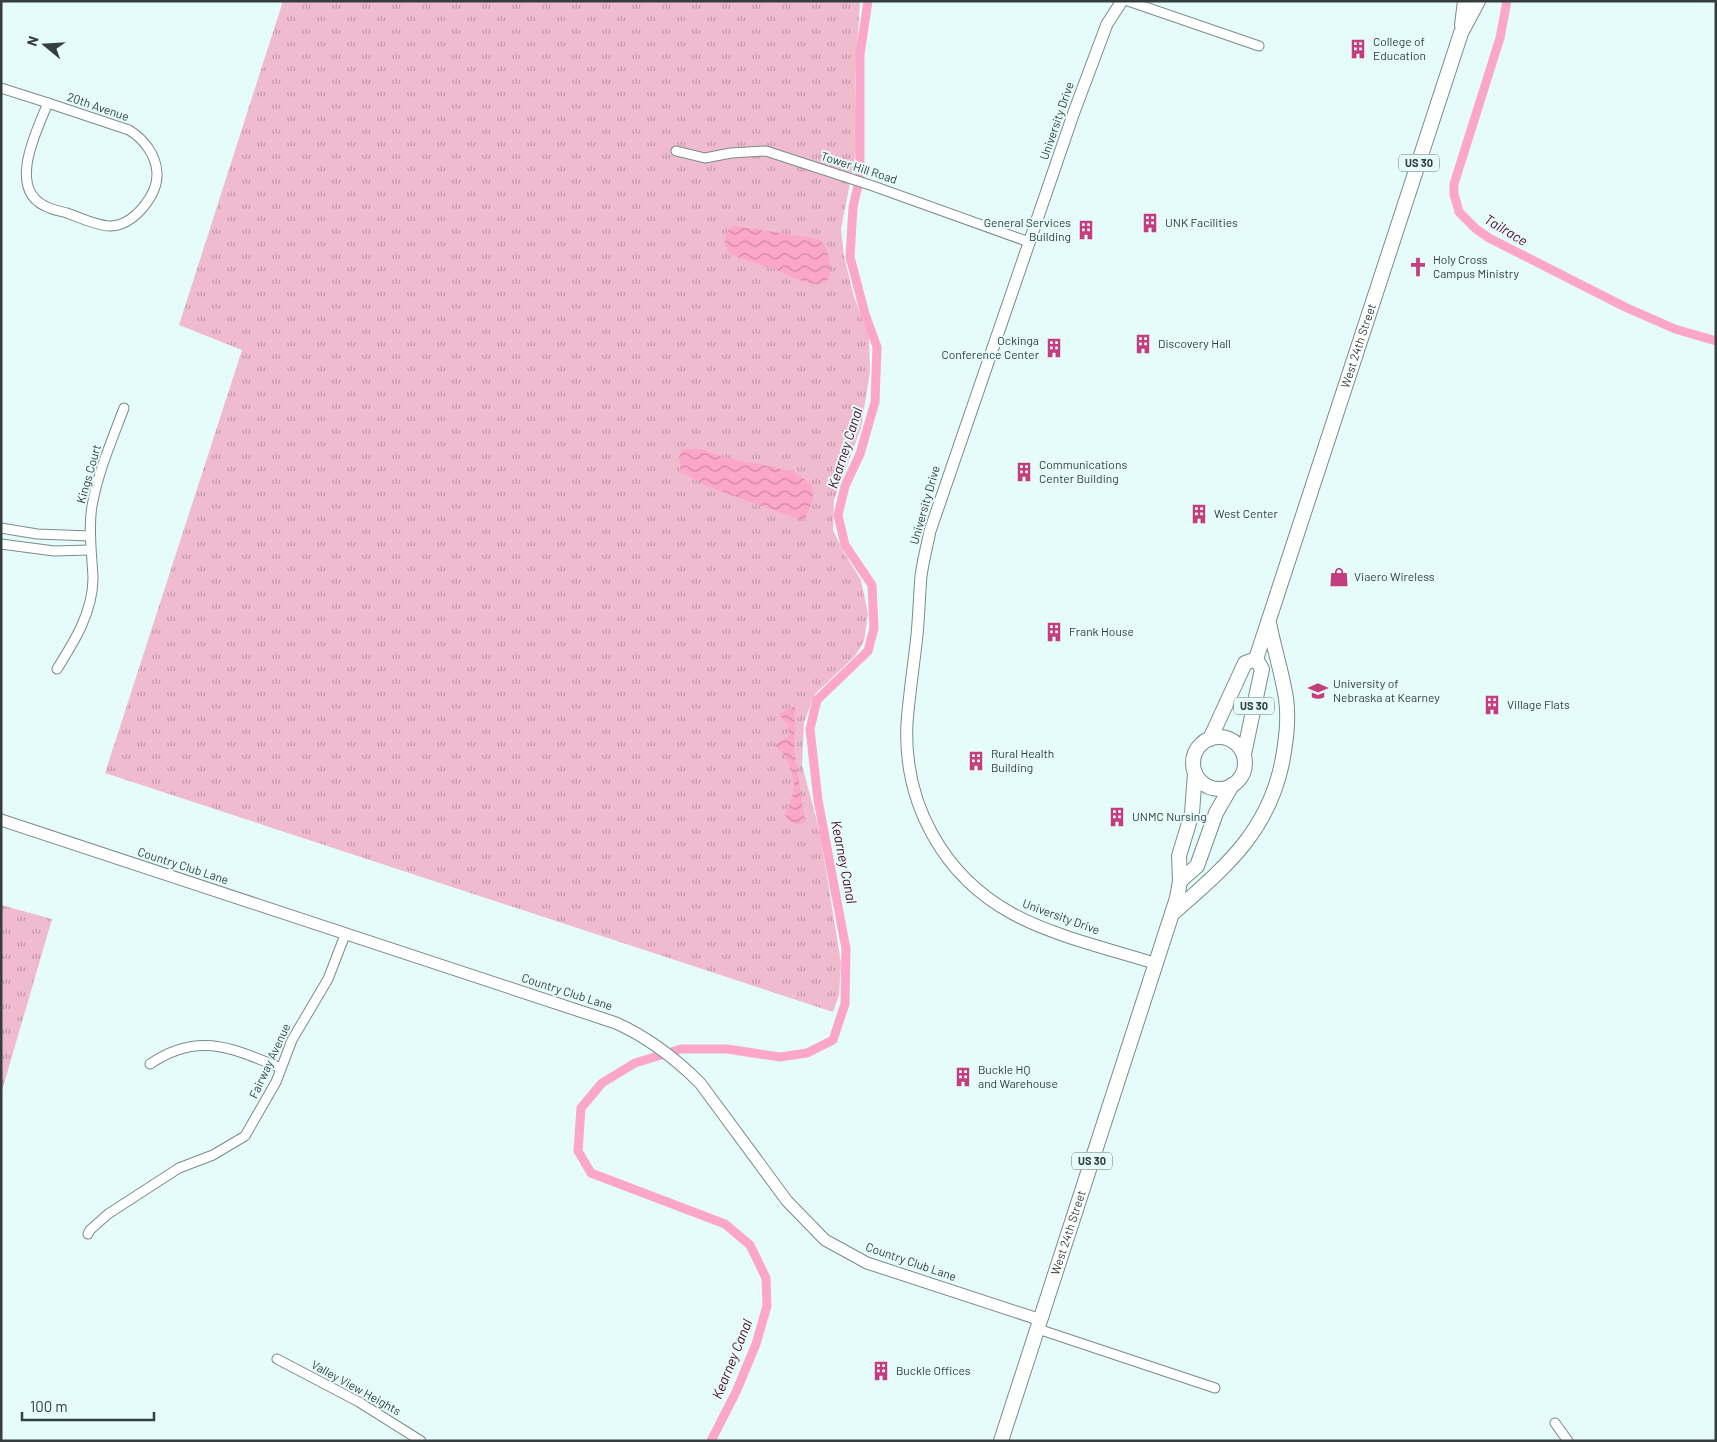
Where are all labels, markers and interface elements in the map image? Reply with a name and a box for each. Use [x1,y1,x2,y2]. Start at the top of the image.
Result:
north arrow [20,20,70,70]
text: N [23,34,42,48]
place label: College of Education [1373,34,1426,62]
building icon: College of Education [1347,38,1369,60]
street label: University Drive [1036,80,1076,161]
street label: 20th Avenue [66,89,131,123]
street label: Tower Hill Road [819,148,899,186]
road number: US 30 [1399,154,1439,172]
water label: Tailrace [1482,210,1531,249]
building icon: UNK Facilities [1139,212,1161,234]
place label: General Services Building [984,215,1071,243]
place label: UNK Facilities [1165,215,1238,229]
building icon: General Services Building [1075,219,1097,241]
place label: Holy Cross Campus Ministry [1433,252,1519,280]
church icon: Holy Cross Campus Ministry [1407,256,1429,278]
street label: West 24th Street [1337,302,1378,390]
place label: Ockinga Conference Center [941,333,1040,361]
building icon: Discovery Hall [1132,333,1154,355]
place label: Discovery Hall [1158,336,1231,350]
building icon: Ockinga Conference Center [1043,337,1065,359]
water label: Kearney Canal [823,405,866,491]
street label: Kings Court [73,443,103,505]
place label: Communications Center Building [1039,457,1127,485]
building icon: Communications Center Building [1013,461,1035,483]
street label: University Drive [906,464,942,546]
building icon: West Center [1188,503,1210,525]
place label: West Center [1214,506,1278,520]
shop icon: Viaero Wireless [1328,566,1350,588]
place label: Viaero Wireless [1354,569,1435,583]
building icon: Frank House [1043,621,1065,643]
place label: Frank House [1069,624,1134,638]
place label: University of Nebraska at Kearney [1333,676,1440,704]
school or university icon: University of Nebraska at Kearney [1307,680,1329,702]
building icon: Village Flats [1481,694,1503,716]
place label: Village Flats [1507,697,1570,711]
road number: US 30 [1234,698,1274,714]
place label: Rural Health Building [991,746,1054,774]
building icon: Rural Health Building [965,750,987,772]
building icon: UNMC Nursing [1106,806,1128,828]
place label: UNMC Nursing [1132,809,1207,823]
water label: Kearney Canal [828,819,861,905]
street label: Country Club Lane [136,844,231,886]
street label: University Drive [1021,896,1102,937]
street label: Country Club Lane [520,970,615,1012]
street label: Fairway Avenue [246,1021,293,1100]
place label: Buckle HQ and Warehouse [978,1062,1058,1090]
building icon: Buckle HQ and Warehouse [952,1066,974,1088]
road number: US 30 [1072,1152,1112,1170]
street label: West 24th Street [1047,1188,1088,1276]
street label: Country Club Lane [864,1239,958,1283]
water label: Kearney Canal [708,1317,755,1401]
street label: Valley View Heights [309,1357,404,1418]
building icon: Buckle Offices [870,1360,892,1382]
place label: Buckle Offices [896,1363,971,1377]
scale bar [22,1390,155,1422]
text: 100 m [30,1397,68,1415]

